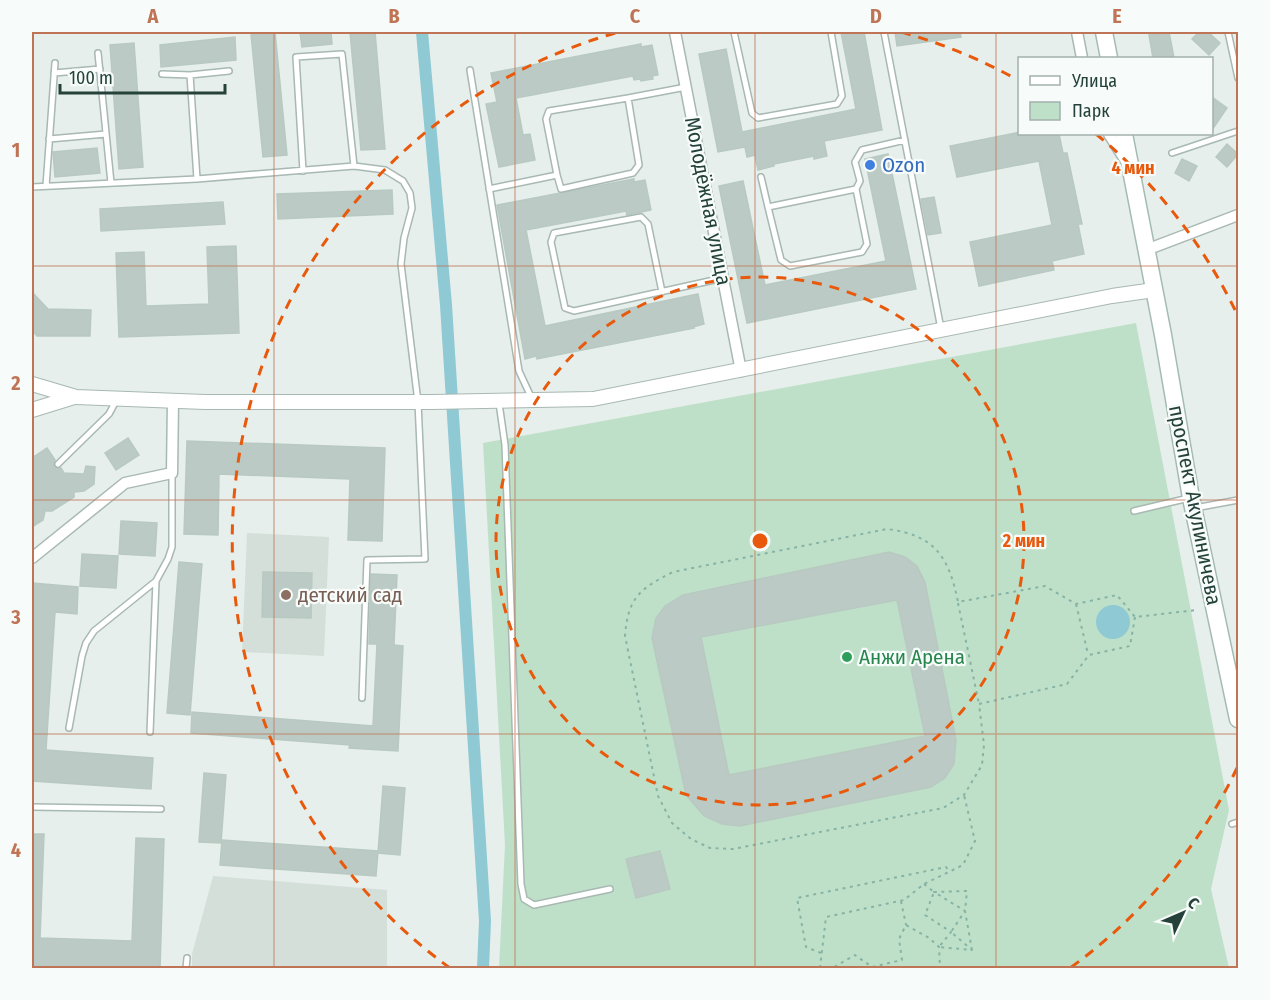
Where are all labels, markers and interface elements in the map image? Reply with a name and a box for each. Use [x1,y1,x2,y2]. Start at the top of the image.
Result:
text: A [147,4,160,28]
text: B [388,4,400,28]
text: C [630,4,641,28]
text: D [870,4,882,28]
text: E [1112,4,1122,28]
scale bar [60,57,225,95]
legend [1018,57,1213,135]
text: 100 m [69,67,113,89]
text: Улица [1071,70,1117,92]
text: Парк [1072,100,1110,122]
street label: Молодёжная улица [679,115,737,287]
text: 1 [12,138,20,162]
place label: Ozon [882,152,925,178]
text: 4 мин [1111,157,1155,179]
marker: Ozon [863,158,877,172]
text: 2 [10,371,21,395]
street label: проспект Акулиничева [1163,403,1227,607]
text: 2 мин [1002,530,1045,552]
centre of rings [750,531,770,551]
place label: детский сад [298,582,402,608]
marker: детский сад [279,588,293,602]
text: 3 [10,605,21,629]
place label: Анжи Арена [859,644,965,670]
marker: Анжи Арена [840,650,854,664]
text: 4 [11,838,21,862]
north arrow [1153,883,1213,943]
text: С [1184,893,1204,913]

